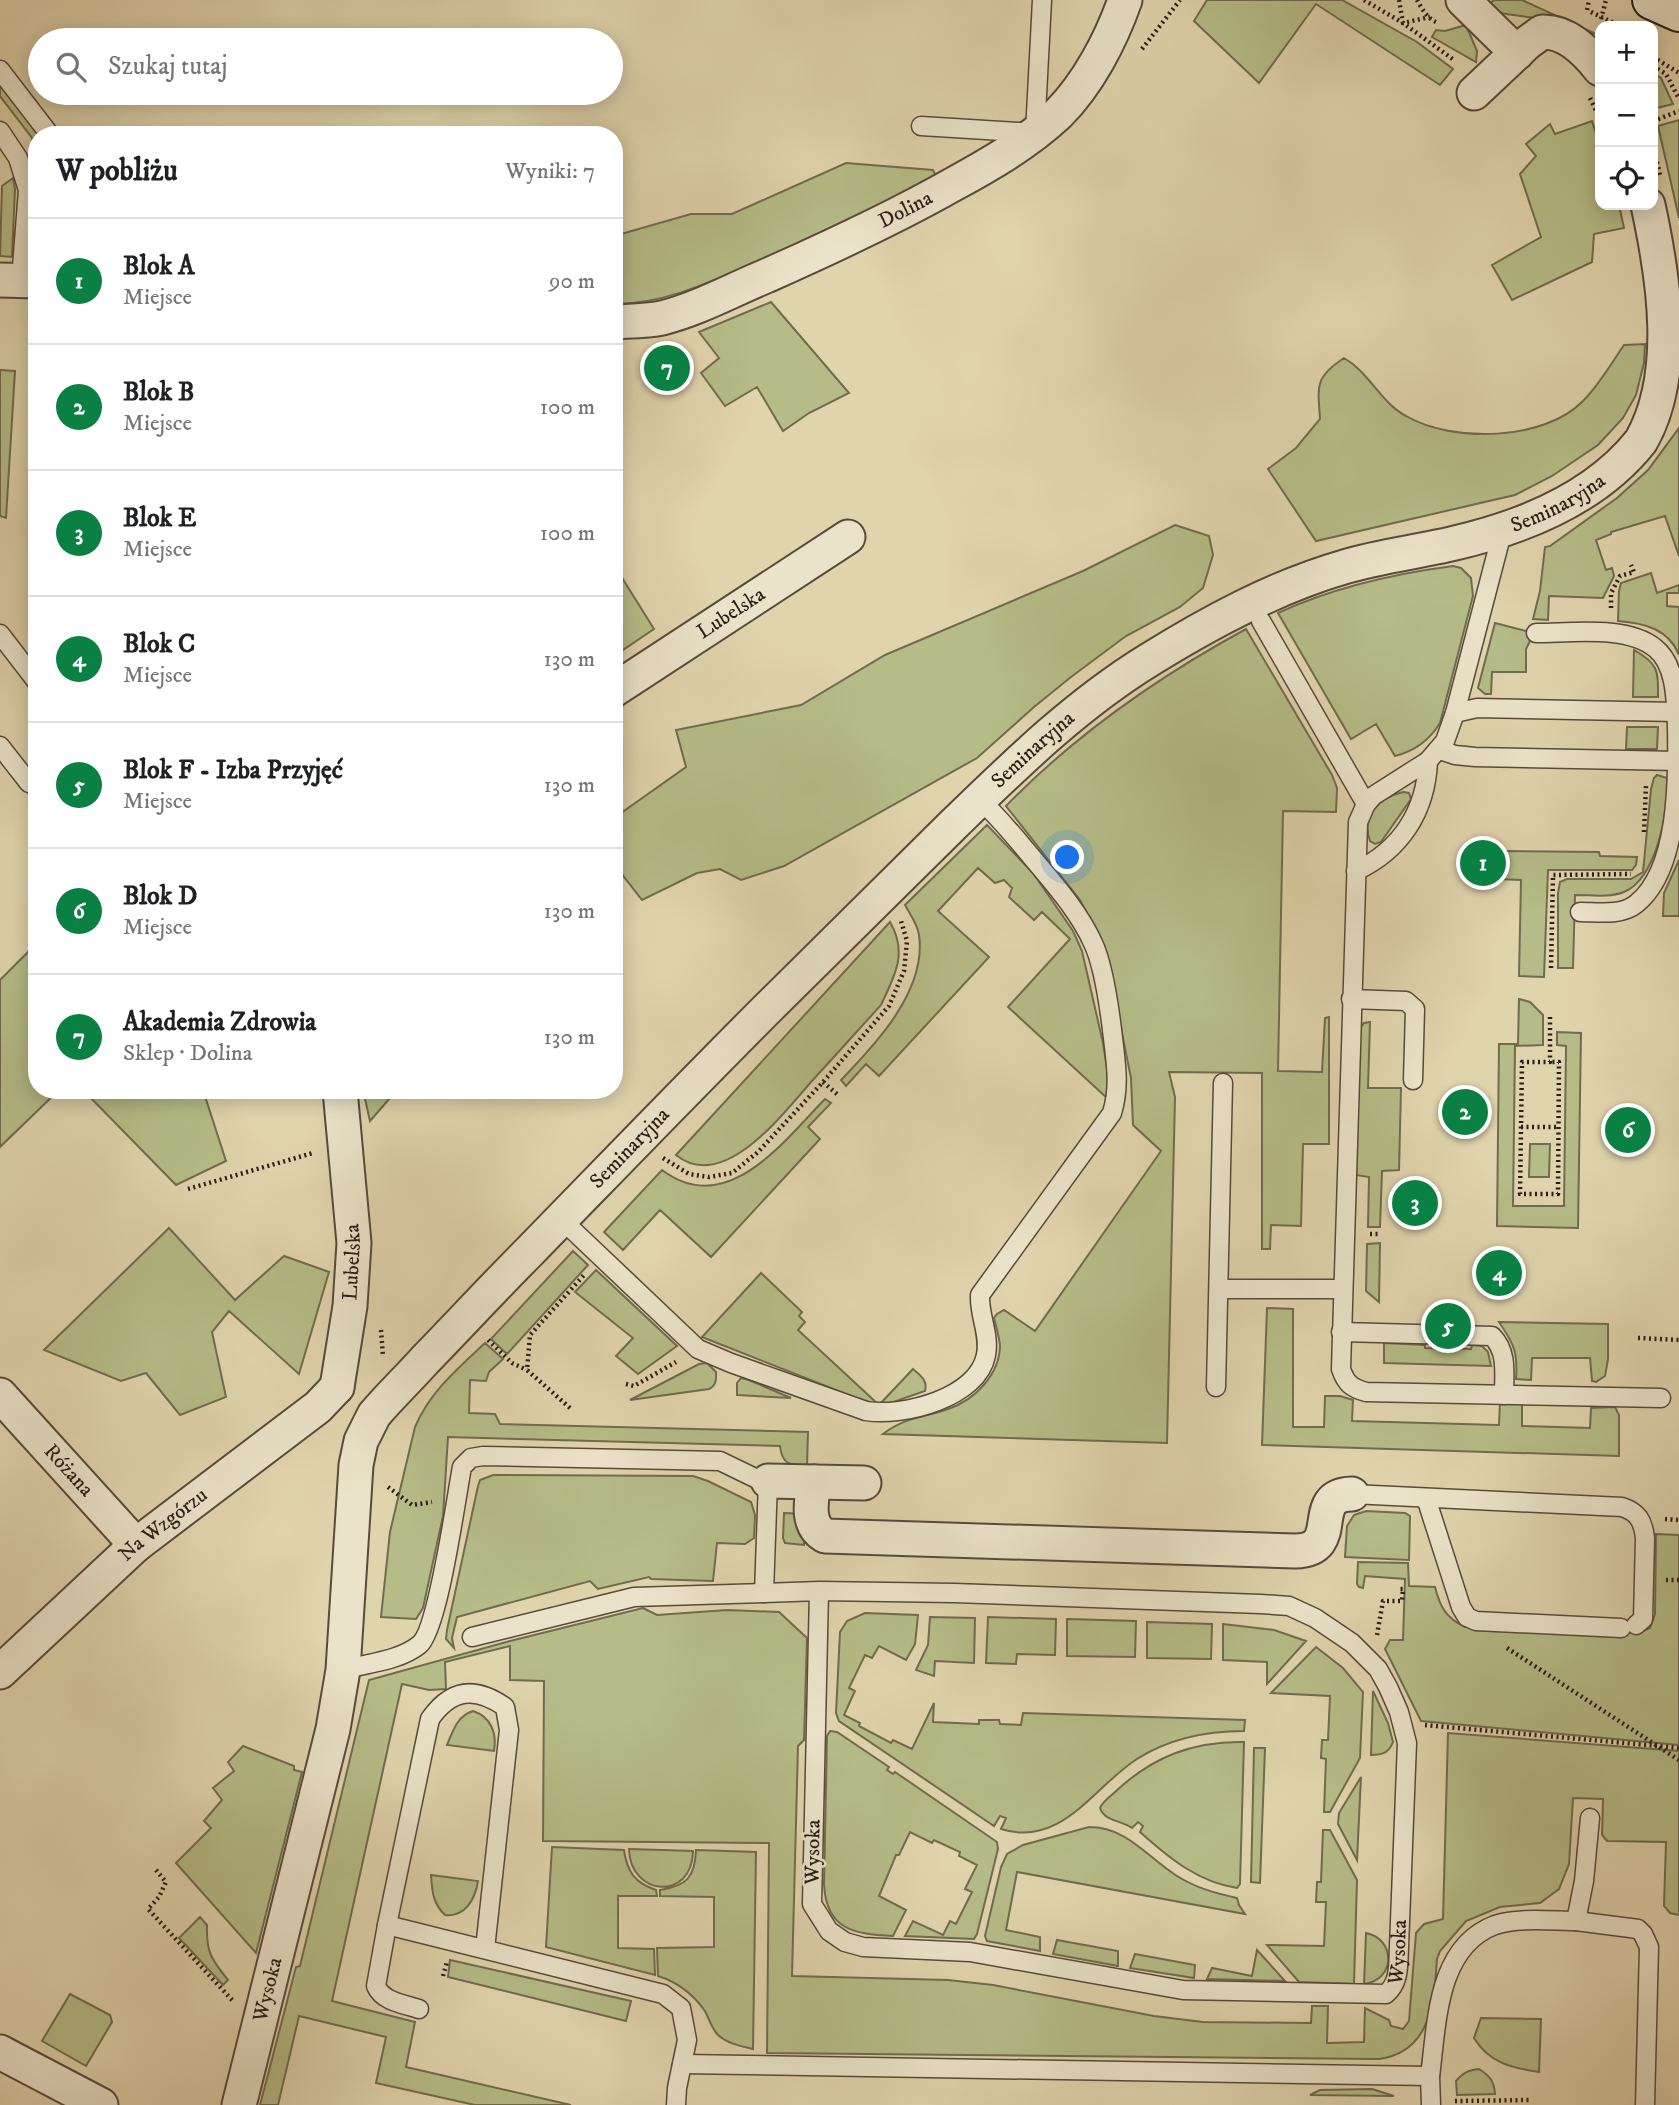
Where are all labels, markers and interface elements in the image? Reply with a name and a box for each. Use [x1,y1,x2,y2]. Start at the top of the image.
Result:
map controls [1595,21,1658,210]
button: + [1595,21,1658,84]
search box [28,28,623,105]
icon: search [52,48,90,86]
text: Szukaj tutaj [108,50,228,83]
button: − [1595,84,1658,147]
button: locate [1595,147,1658,210]
text: W pobliżu [56,153,178,190]
text: Wyniki: 7 [505,157,595,186]
street label: Dolina [874,185,937,235]
text: Blok A [123,250,195,283]
text: 1 [75,267,83,296]
text: 90 m [549,267,595,296]
text: Miejsce [123,283,192,312]
pin: 7 [644,342,690,394]
text: Blok B [123,376,195,409]
text: 2 [73,393,85,422]
text: 100 m [540,393,595,422]
text: Miejsce [123,409,192,438]
street label: Seminaryjna [1507,468,1611,539]
text: Blok E [123,502,196,535]
text: 3 [75,519,83,548]
text: 100 m [540,519,595,548]
text: Miejsce [123,535,192,564]
street label: Lubelska [692,582,770,645]
text: Blok C [123,628,195,661]
text: 4 [72,645,86,674]
text: 130 m [543,645,595,674]
text: Miejsce [123,661,192,690]
street label: Seminaryjna [986,705,1080,794]
text: Blok F - Izba Przyjęć [123,754,343,787]
text: 5 [73,771,85,800]
text: 130 m [543,771,595,800]
text: Miejsce [123,787,192,816]
pin: 1 [1460,837,1506,889]
your location [1050,840,1084,874]
text: Blok D [123,880,197,913]
text: 6 [73,897,85,926]
text: 130 m [543,897,595,926]
text: Miejsce [123,913,192,942]
text: Akademia Zdrowia [123,1006,316,1039]
text: 7 [73,1023,85,1052]
text: 130 m [543,1023,595,1052]
text: Sklep · Dolina [123,1039,253,1068]
pin: 2 [1442,1086,1488,1138]
street label: Seminaryjna [584,1102,675,1194]
pin: 6 [1605,1104,1651,1156]
pin: 3 [1392,1177,1438,1229]
street label: Lubelska [337,1223,367,1301]
pin: 4 [1476,1247,1522,1299]
pin: 5 [1425,1300,1471,1352]
street label: Różana [38,1439,99,1502]
street label: Na Wzgórzu [113,1482,213,1567]
street label: Wysoka [799,1819,827,1886]
street label: Wysoka [1382,1919,1413,1988]
street label: Wysoka [247,1955,288,2025]

